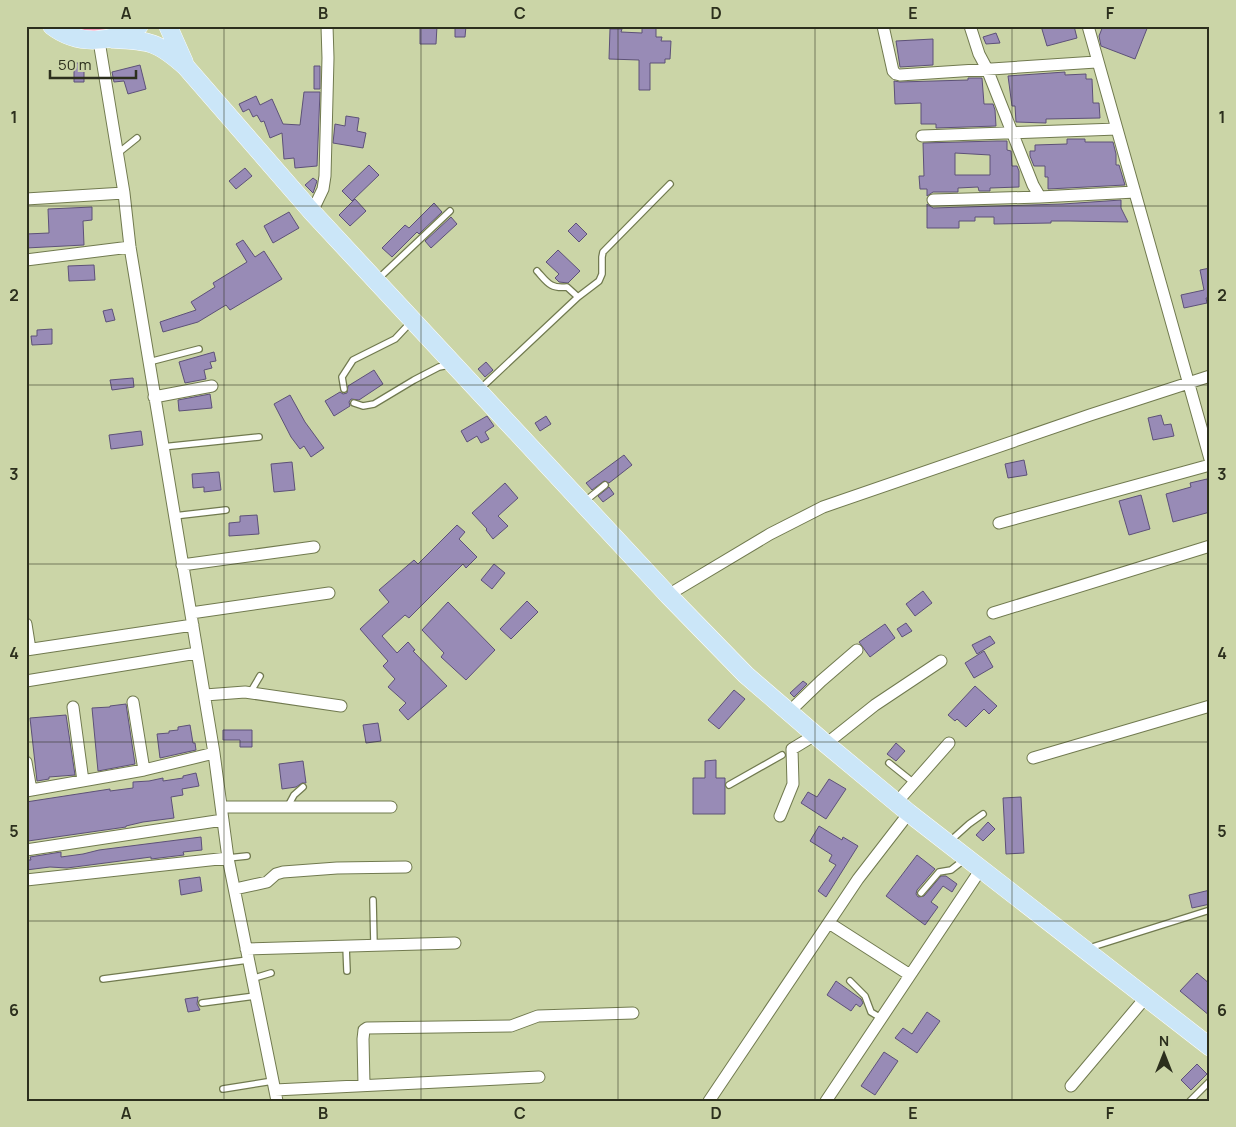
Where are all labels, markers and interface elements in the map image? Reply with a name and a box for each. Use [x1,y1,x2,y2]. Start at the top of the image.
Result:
text: A [121,2,132,24]
text: B [318,2,328,24]
text: C [514,2,526,24]
text: D [710,2,722,24]
text: E [908,2,918,24]
text: F [1106,2,1115,24]
scale bar [50,48,136,80]
text: 50 m [58,54,92,75]
text: 1 [10,106,18,128]
text: 1 [1218,106,1226,128]
text: 2 [9,284,19,306]
text: 2 [1217,284,1227,306]
text: 3 [9,463,19,485]
text: 3 [1217,463,1227,485]
text: 4 [9,642,19,664]
text: 4 [1217,642,1227,664]
text: 5 [9,820,19,842]
text: 5 [1217,820,1227,842]
text: 6 [9,999,19,1021]
text: 6 [1217,999,1227,1021]
north arrow [1138,1030,1188,1080]
text: N [1159,1031,1169,1050]
text: A [121,1102,132,1124]
text: B [318,1102,328,1124]
text: C [514,1102,526,1124]
text: D [710,1102,722,1124]
text: E [908,1102,918,1124]
text: F [1106,1102,1115,1124]

